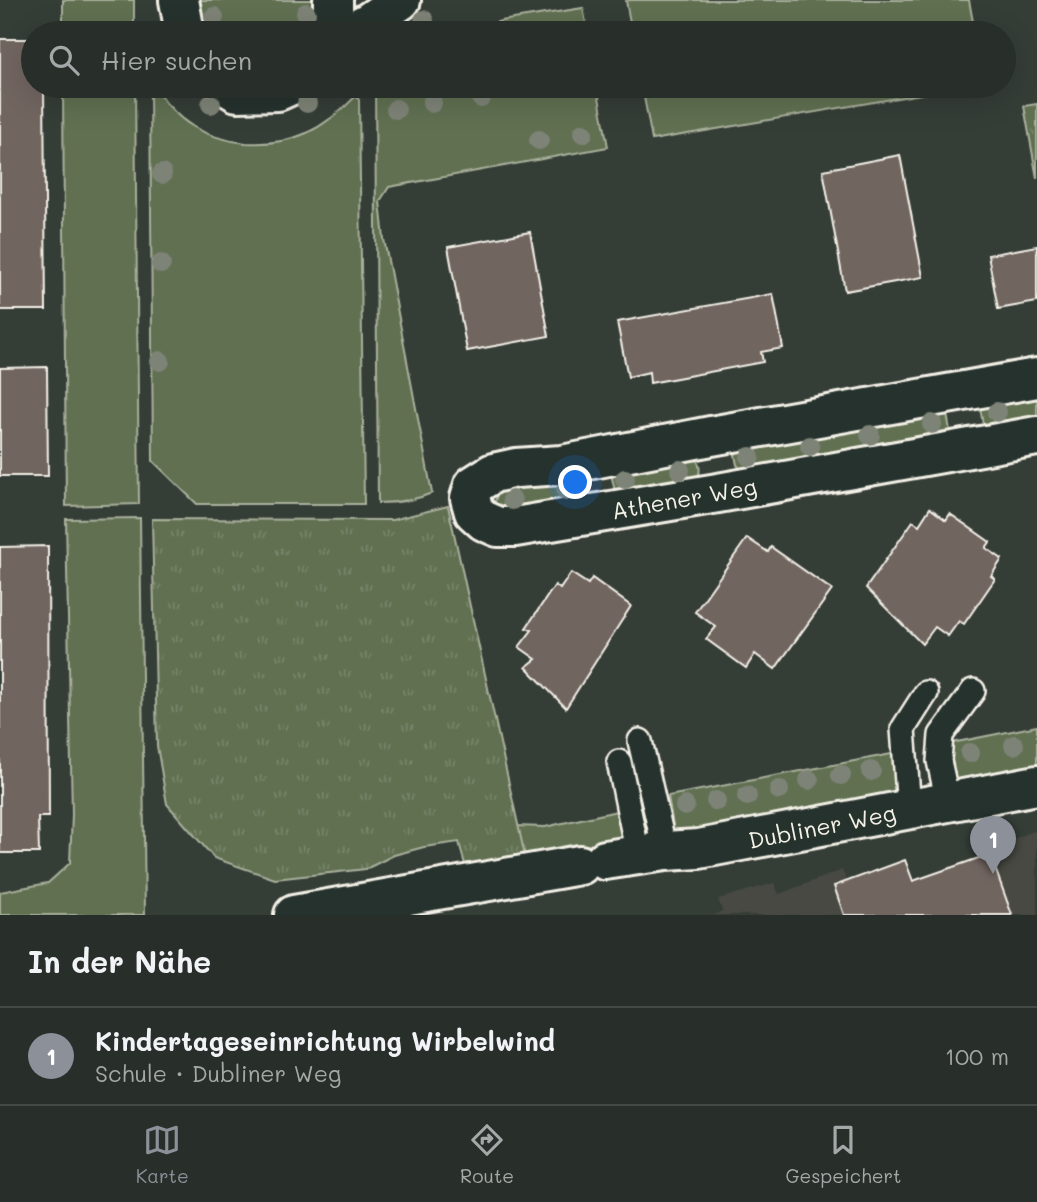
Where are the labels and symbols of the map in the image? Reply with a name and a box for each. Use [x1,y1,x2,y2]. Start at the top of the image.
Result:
your location [558,465,592,499]
street label: Athener Weg [609,470,759,526]
street label: Dubliner Weg [746,797,898,855]
pin: 1 [970,816,1016,874]

